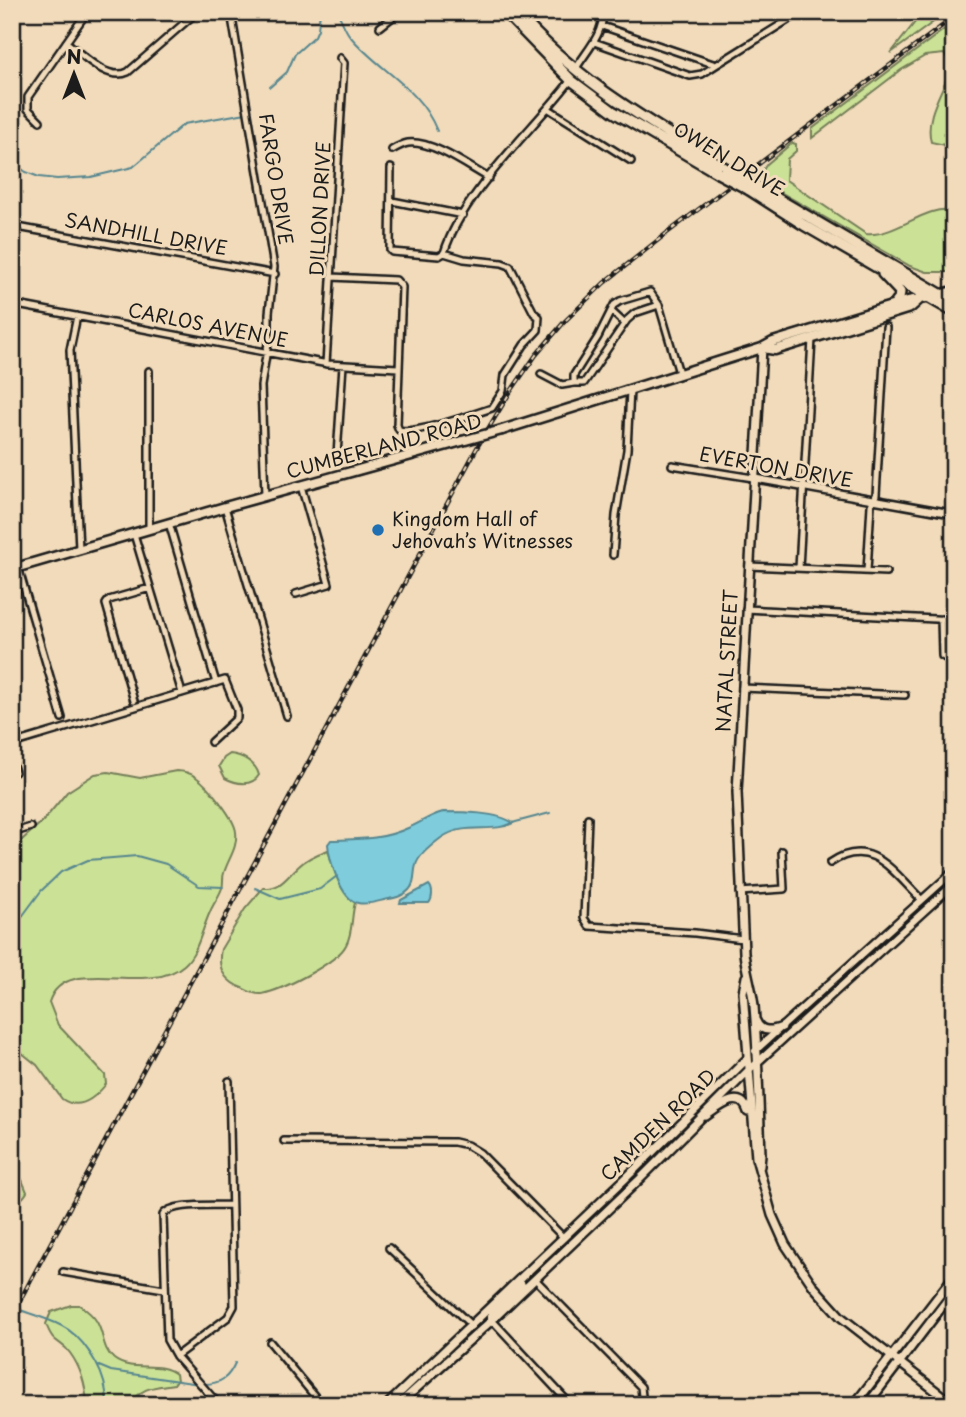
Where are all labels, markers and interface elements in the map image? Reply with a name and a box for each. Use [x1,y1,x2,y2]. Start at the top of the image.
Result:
north arrow [38,38,108,108]
text: N [66,42,82,70]
street label: FARGO DRIVE [253,111,301,247]
street label: OWEN DRIVE [669,114,790,202]
street label: DILLON DRIVE [301,141,337,277]
street label: SANDHILL DRIVE [62,205,230,261]
street label: CARLOS AVENUE [126,295,291,353]
street label: CUMBERLAND ROAD [283,405,485,485]
street label: EVERTON DRIVE [697,439,855,493]
place label: Kingdom Hall of Jehovah’s Witnesses [392,504,573,554]
marker: Kingdom Hall of Jehovah’s Witnesses [370,522,386,538]
street label: NATAL STREET [708,589,744,733]
street label: CAMDEN ROAD [593,1062,721,1187]

